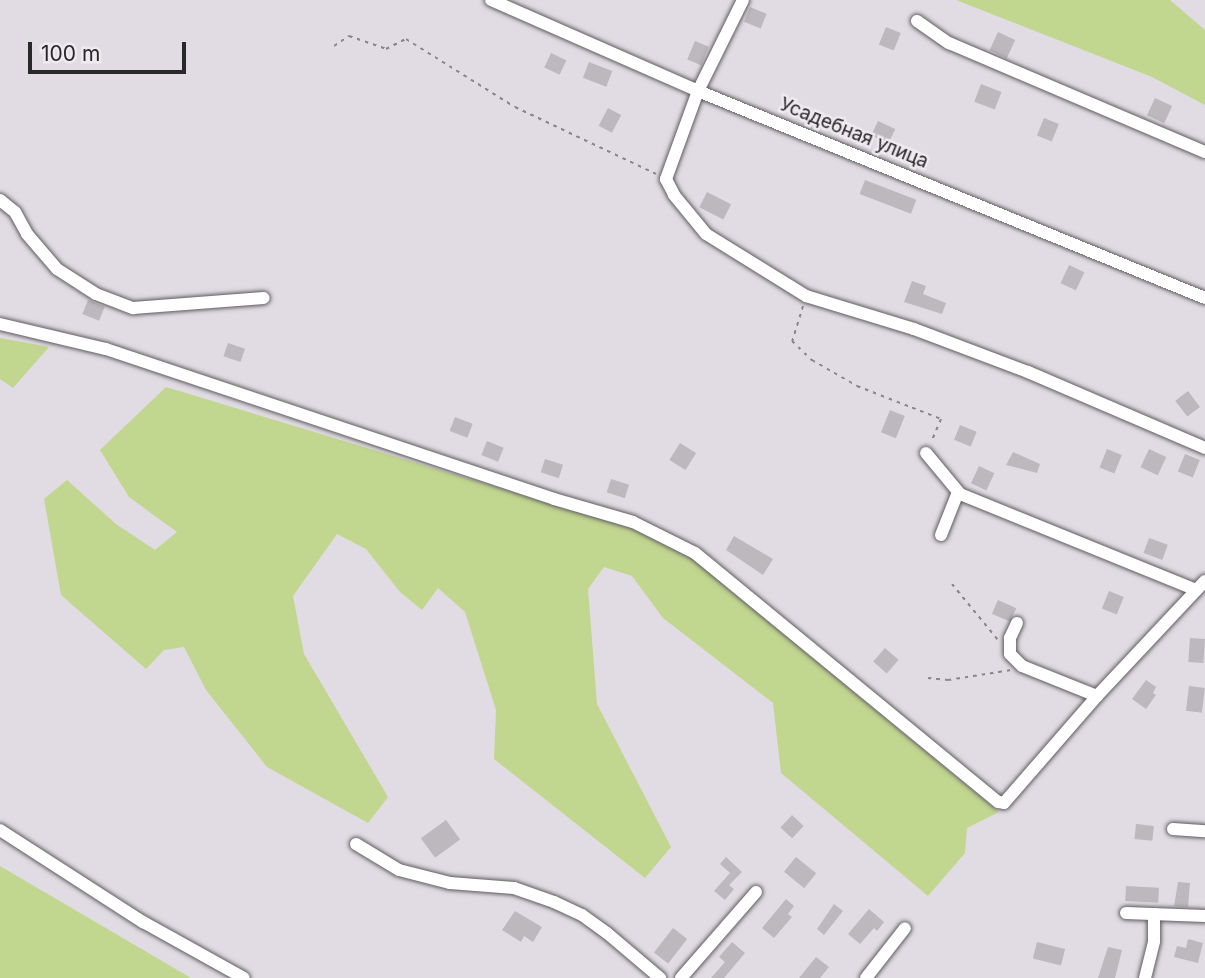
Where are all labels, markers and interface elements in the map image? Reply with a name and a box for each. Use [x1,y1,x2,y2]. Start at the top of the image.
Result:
scale bar [32,28,189,72]
text: 100 m [41,41,100,66]
street label: Усадебная улица [776,93,932,173]

